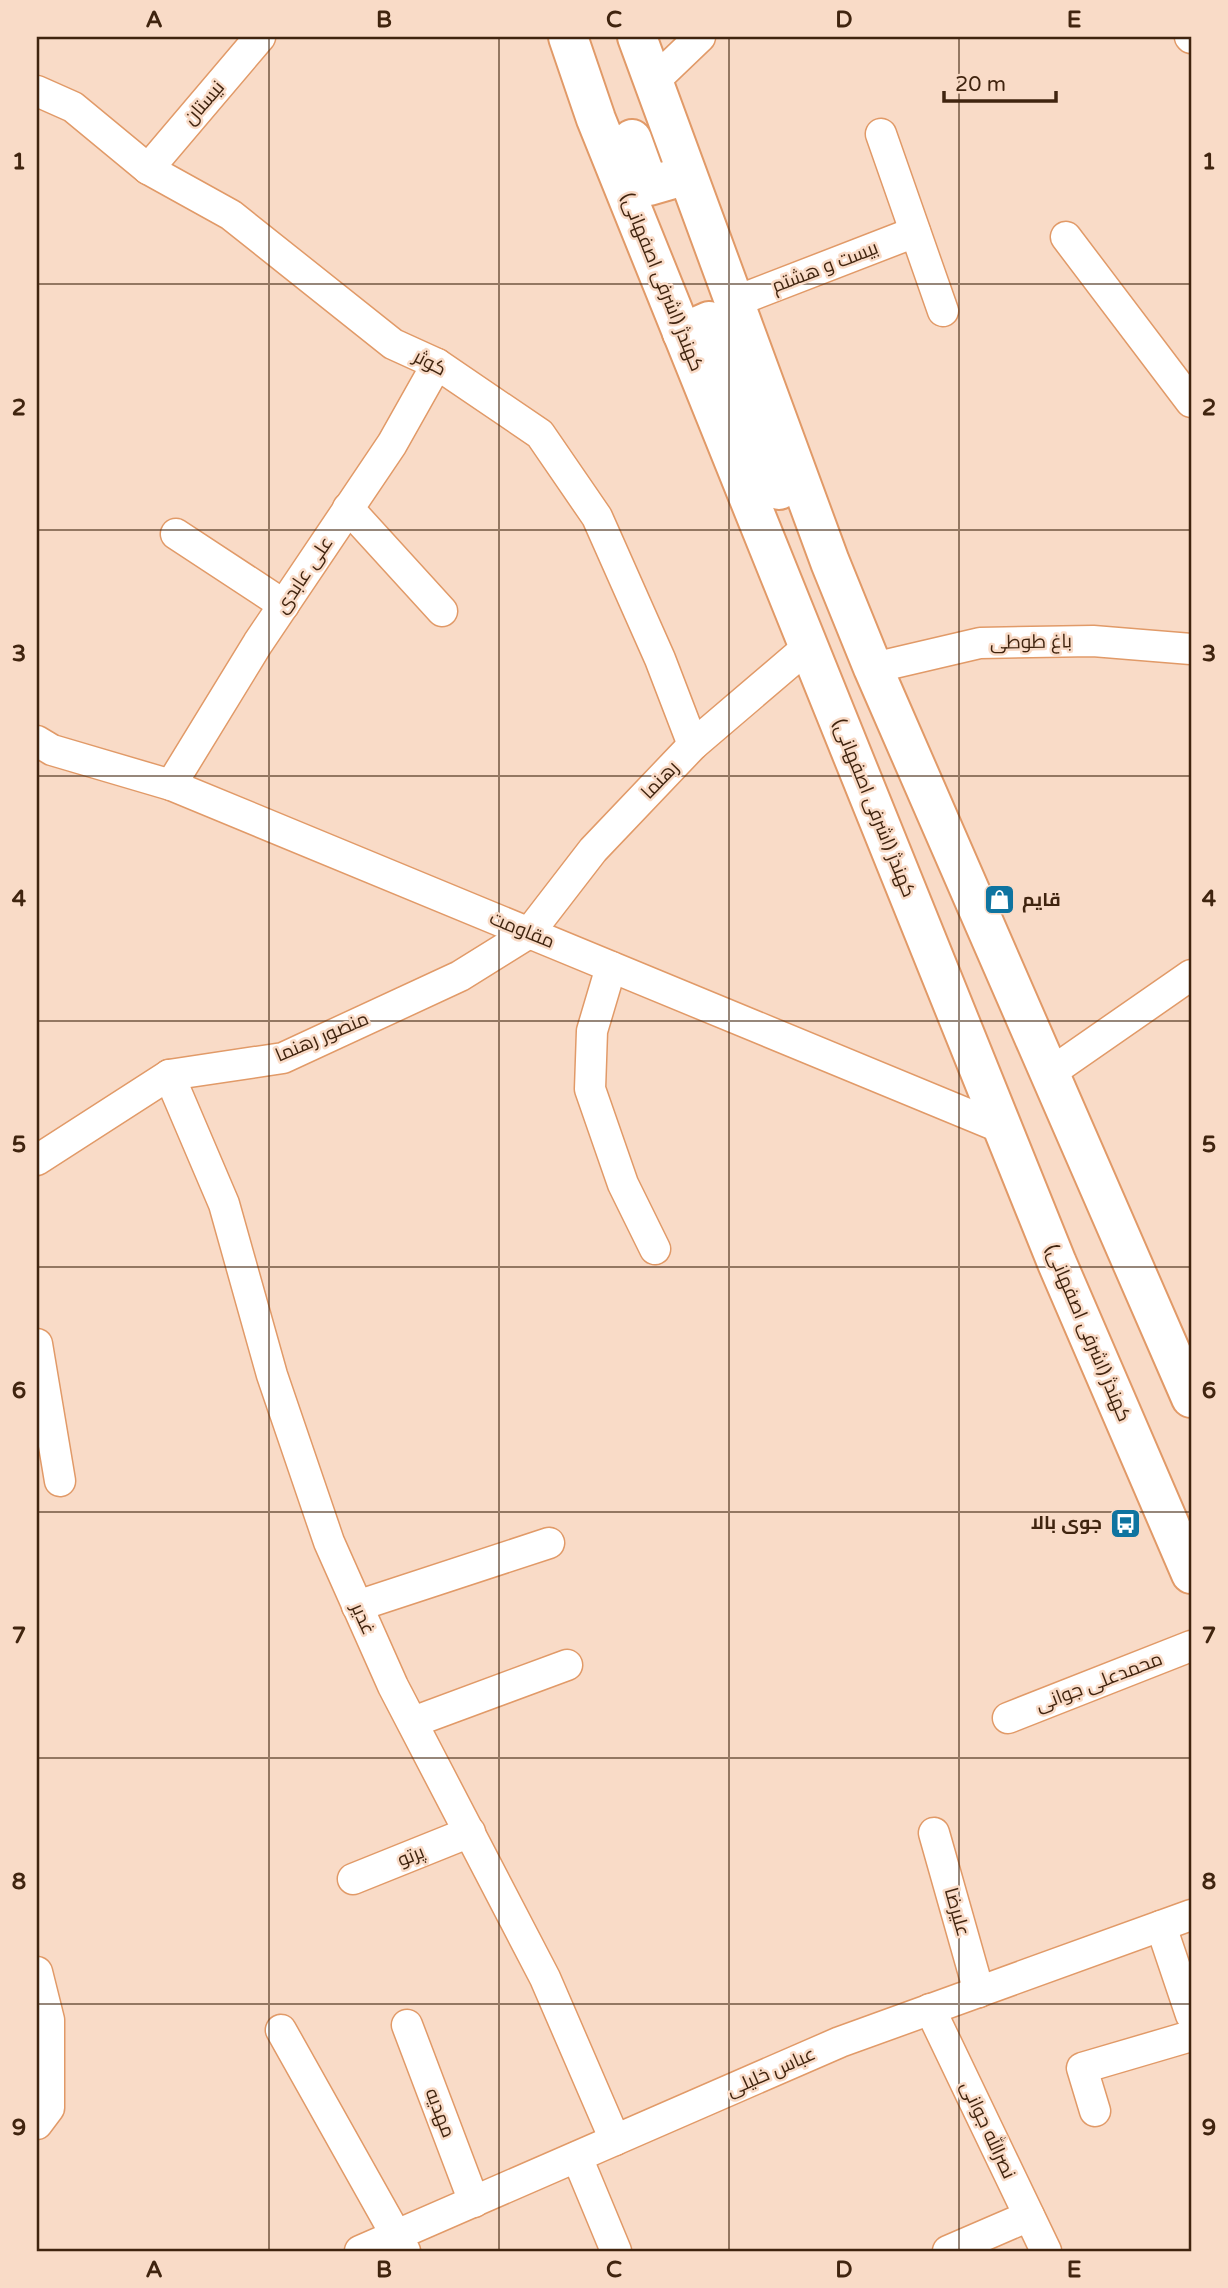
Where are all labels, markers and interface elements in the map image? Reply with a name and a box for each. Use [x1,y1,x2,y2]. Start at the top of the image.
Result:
text: A [145,6,163,34]
text: B [376,6,392,34]
text: C [606,6,622,34]
text: D [835,6,853,34]
text: E [1067,6,1081,34]
scale bar [944,60,1056,104]
text: 20 m [955,72,1006,97]
street label: نیستان [179,77,229,129]
text: 1 [12,148,26,176]
text: 1 [1202,148,1216,176]
street label: کهندژ (اشرفی اصفهانی) [616,190,708,374]
street label: بیست و هشتم [769,237,882,299]
street label: کوثر [409,345,450,381]
text: 2 [12,394,26,422]
text: 2 [1202,394,1216,422]
street label: علی عابدی [270,532,338,618]
street label: باغ طوطی [990,630,1072,656]
text: 3 [12,640,26,668]
text: 3 [1202,640,1216,668]
street label: کهندژ (اشرفی اصفهانی) [828,716,920,900]
street label: رهنما [637,756,683,804]
shop icon: قایم [982,883,1016,917]
text: 4 [12,885,27,913]
text: 4 [1202,885,1217,913]
place label: قایم [1022,889,1061,913]
street label: مقاومت [486,907,558,953]
street label: منصور رهنما [272,1008,372,1066]
text: 5 [12,1131,26,1159]
text: 5 [1202,1131,1216,1159]
street label: کهندژ (اشرفی اصفهانی) [1041,1241,1135,1425]
text: 6 [12,1377,26,1405]
text: 6 [1202,1377,1216,1405]
bus stop icon: جوی بالا [1108,1506,1142,1540]
place label: جوی بالا [1031,1512,1102,1534]
street label: غدیر [346,1599,380,1638]
text: 7 [12,1622,26,1650]
text: 7 [1202,1622,1216,1650]
street label: محمدعلی جوانی [1033,1648,1165,1716]
street label: پرتو [394,1841,428,1872]
text: 8 [12,1868,26,1896]
text: 8 [1202,1868,1216,1896]
street label: علیرضا [940,1885,974,1939]
street label: عباس خلیلی [723,2043,819,2101]
street label: نصرالله جوانی [956,2077,1022,2182]
street label: مهدیه [421,2085,459,2141]
text: 9 [12,2114,26,2142]
text: 9 [1202,2114,1216,2142]
text: A [145,2256,163,2284]
text: B [376,2256,392,2284]
text: C [606,2256,622,2284]
text: D [835,2256,853,2284]
text: E [1067,2256,1081,2284]

